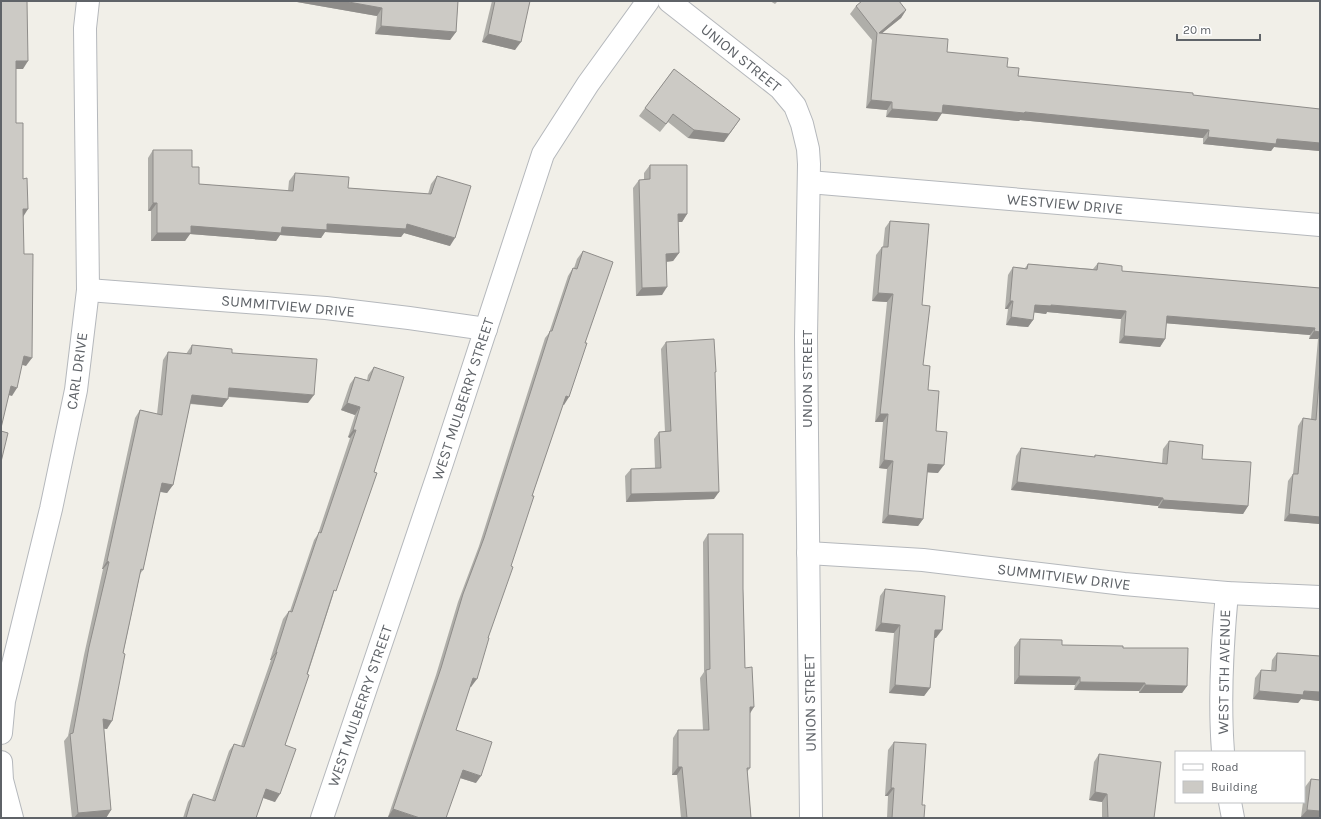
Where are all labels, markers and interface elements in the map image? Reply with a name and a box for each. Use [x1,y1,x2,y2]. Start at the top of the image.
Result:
scale bar [1177,16,1260,42]
street label: UNION STREET [697,20,785,96]
text: 20 m [1183,23,1211,37]
street label: WESTVIEW DRIVE [1006,190,1124,218]
street label: SUMMITVIEW DRIVE [220,291,356,321]
street label: WEST MULBERRY STREET [428,315,498,482]
street label: UNION STREET [798,330,816,428]
street label: CARL DRIVE [63,331,91,411]
street label: SUMMITVIEW DRIVE [996,560,1132,594]
street label: WEST 5TH AVENUE [1214,609,1234,735]
street label: WEST MULBERRY STREET [324,622,396,789]
street label: UNION STREET [800,653,820,752]
legend [1175,751,1305,803]
text: Road [1211,760,1239,774]
text: Building [1211,780,1258,794]

